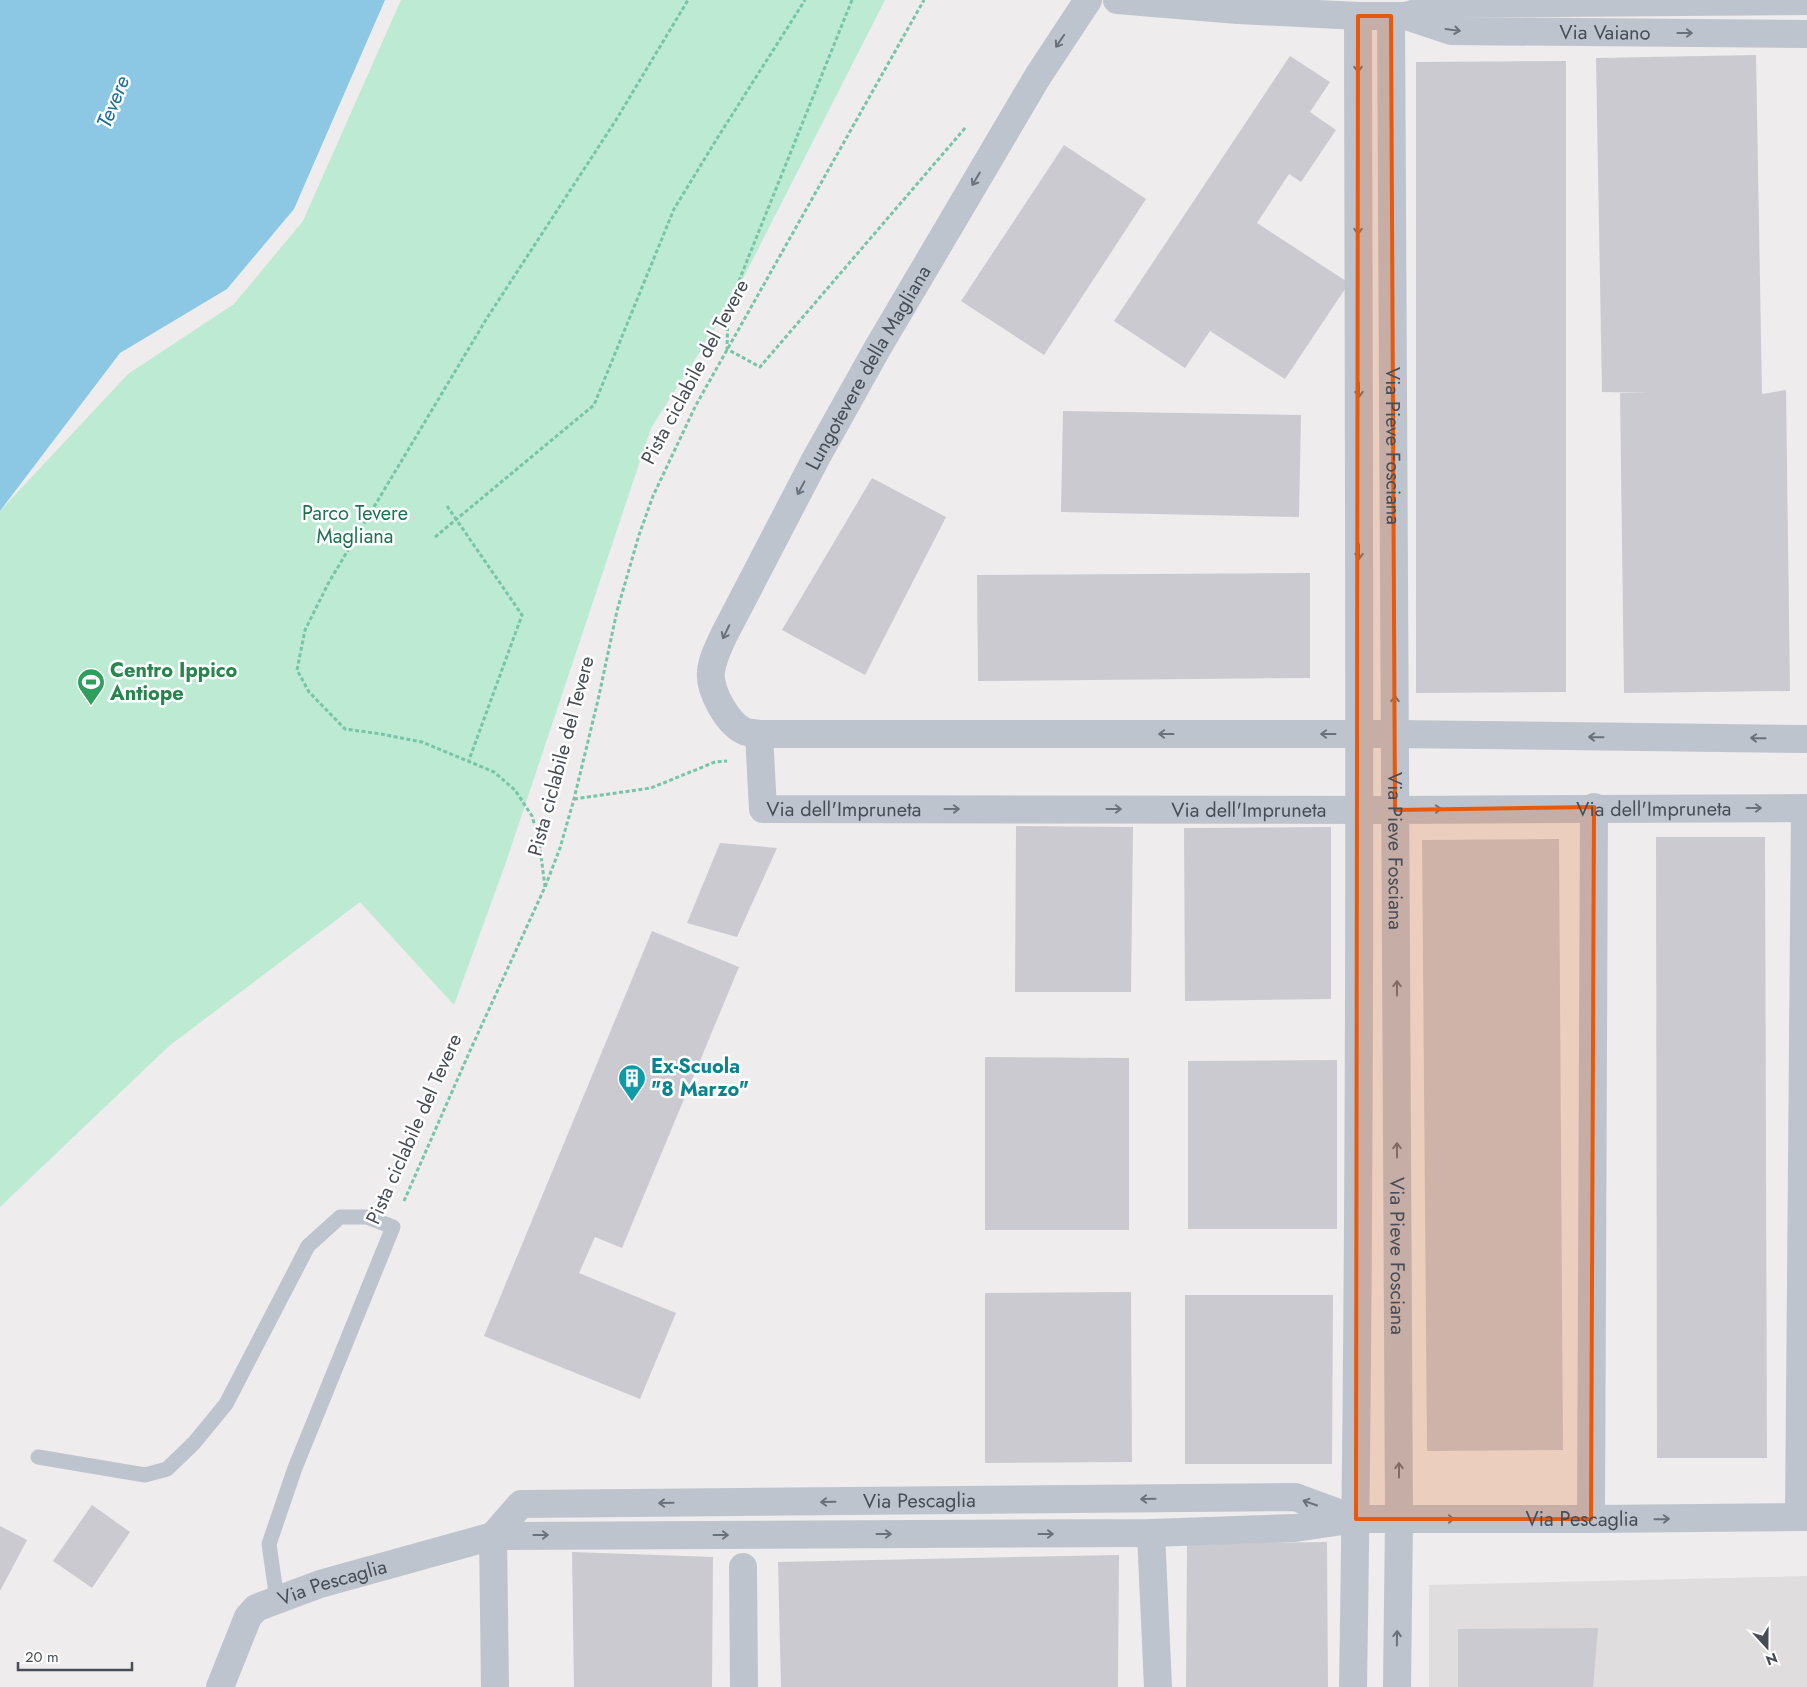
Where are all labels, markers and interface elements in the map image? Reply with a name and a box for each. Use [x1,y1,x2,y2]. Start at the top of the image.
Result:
street label: Via Vaiano [1559,17,1651,47]
one-way arrow [1444,25,1460,35]
one-way arrow [1676,28,1693,38]
one-way arrow [1055,33,1065,47]
one-way arrow [1353,56,1363,73]
water label: Tevere [89,71,137,133]
one-way arrow [971,172,981,186]
one-way arrow [1353,219,1363,235]
street label: Lungotevere della Magliana [798,259,938,475]
street label: Pista ciclabile del Tevere [634,274,756,470]
street label: Via Pieve Fosciana [1378,367,1408,525]
one-way arrow [1354,382,1364,398]
one-way arrow [796,480,805,495]
park label: Parco Tevere Magliana [302,499,408,551]
one-way arrow [1354,544,1364,560]
one-way arrow [720,624,730,639]
street label: Pista ciclabile del Tevere [520,653,602,859]
place label: Centro Ippico Antiope [109,656,238,708]
sports icon: Centro Ippico Antiope [76,667,106,706]
one-way arrow [1390,695,1400,711]
one-way arrow [1158,729,1174,739]
one-way arrow [1321,729,1337,739]
one-way arrow [1588,732,1604,741]
one-way arrow [1751,734,1767,743]
street label: Via Pieve Fosciana [1381,772,1410,930]
street label: Via dell'Impruneta [1576,794,1732,824]
street label: Via dell'Impruneta [766,795,921,824]
street label: Via dell'Impruneta [1171,795,1326,824]
one-way arrow [1746,803,1762,813]
one-way arrow [943,804,959,814]
one-way arrow [1106,804,1122,814]
one-way arrow [1426,804,1442,814]
one-way arrow [1392,980,1401,996]
street label: Pista ciclabile del Tevere [359,1029,469,1229]
place label: Ex-Scuola "8 Marzo" [651,1052,749,1104]
building icon: Ex-Scuola "8 Marzo" [617,1063,647,1102]
one-way arrow [1392,1142,1402,1158]
street label: Via Pieve Fosciana [1383,1177,1413,1335]
one-way arrow [1394,1462,1403,1478]
street label: Via Pescaglia [863,1485,976,1515]
one-way arrow [1141,1494,1157,1504]
one-way arrow [821,1497,837,1507]
one-way arrow [658,1498,674,1508]
one-way arrow [1303,1498,1318,1507]
street label: Via Pescaglia [1526,1504,1638,1534]
one-way arrow [1439,1514,1455,1524]
one-way arrow [1654,1514,1670,1524]
one-way arrow [876,1529,892,1539]
one-way arrow [1038,1529,1054,1539]
one-way arrow [713,1530,729,1540]
one-way arrow [533,1531,549,1540]
street label: Via Pescaglia [274,1552,390,1613]
north arrow [1742,1622,1792,1672]
one-way arrow [1392,1631,1402,1647]
scale bar [18,1640,131,1672]
text: 20 m [25,1646,59,1668]
text: N [1763,1648,1780,1670]

